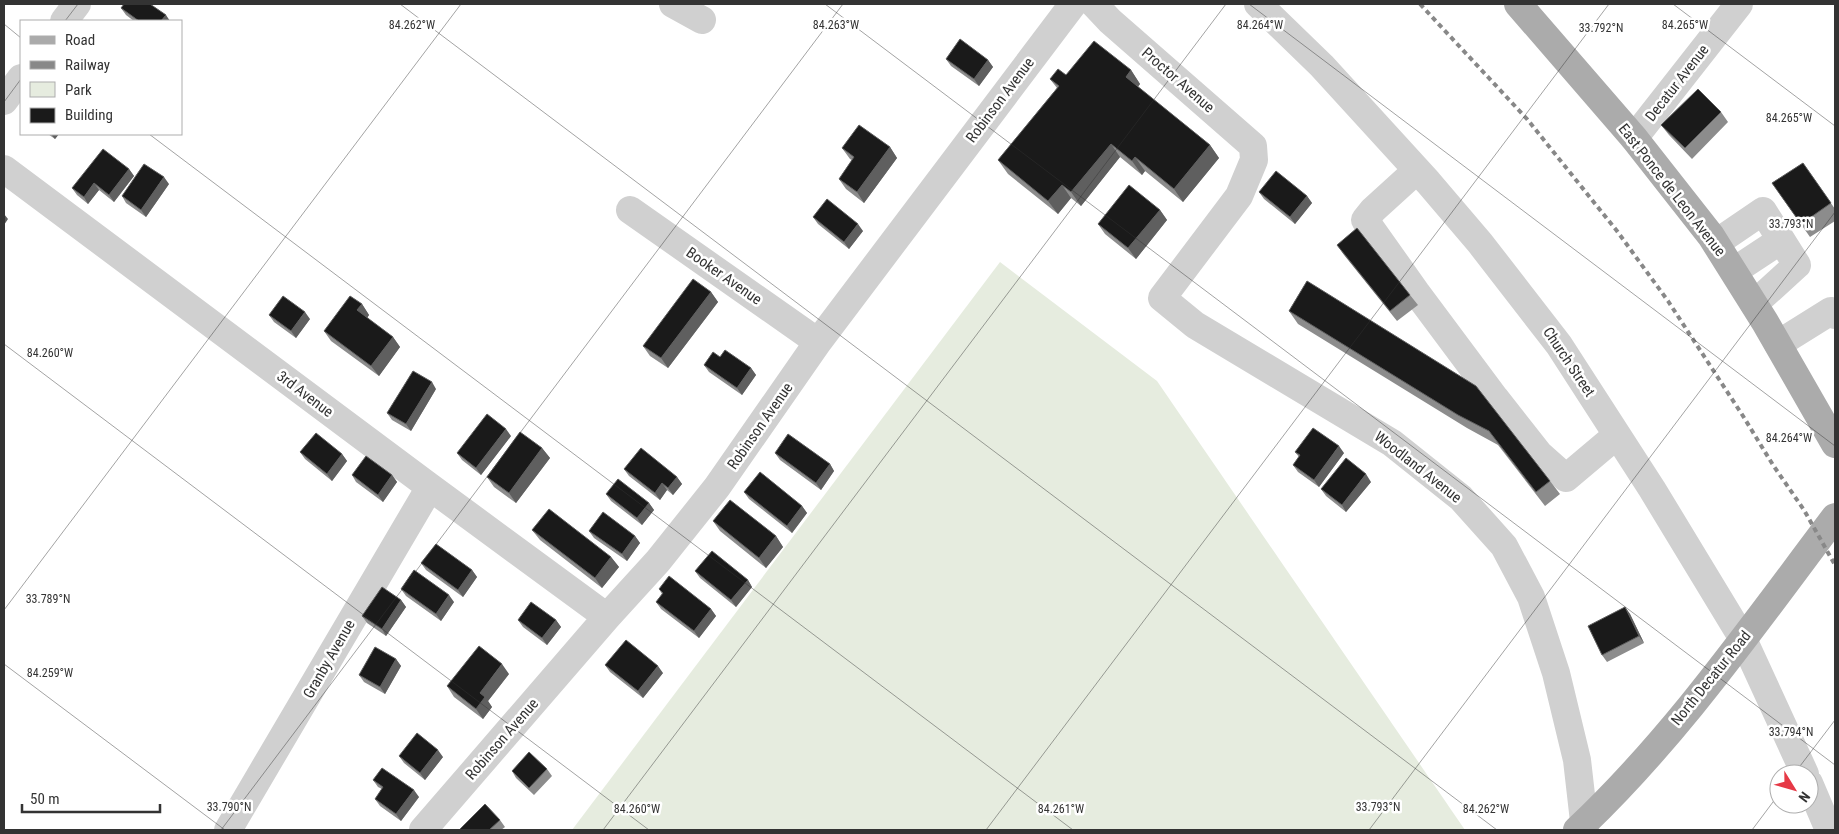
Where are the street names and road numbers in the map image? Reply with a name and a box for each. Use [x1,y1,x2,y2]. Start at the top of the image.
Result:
street label: Decatur Avenue [1641,41,1713,125]
street label: Proctor Avenue [1138,44,1218,116]
street label: Robinson Avenue [962,54,1038,146]
street label: East Ponce de Leon Avenue [1615,120,1729,260]
street label: Booker Avenue [683,243,765,309]
street label: Church Street [1539,324,1599,400]
street label: 3rd Avenue [273,367,337,421]
street label: Robinson Avenue [723,379,797,473]
street label: Woodland Avenue [1371,427,1465,507]
street label: Granby Avenue [299,616,359,702]
street label: North Decatur Road [1667,627,1755,729]
street label: Robinson Avenue [462,695,542,783]

